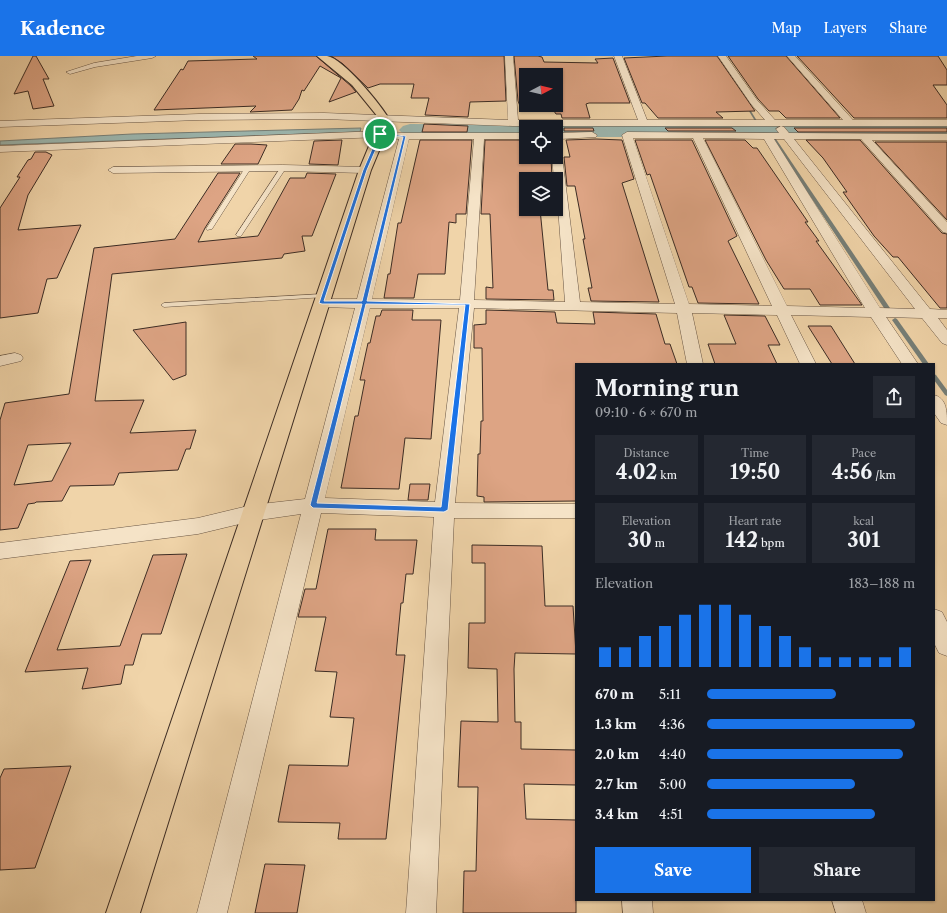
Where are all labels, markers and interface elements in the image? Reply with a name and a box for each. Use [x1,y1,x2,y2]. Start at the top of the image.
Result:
text: Kadence [20,17,105,40]
text: Map [771,19,801,37]
text: Layers [823,19,867,37]
text: Share [889,19,927,37]
north arrow [519,68,563,112]
map controls [519,68,563,216]
pin [363,117,397,151]
button: locate [519,120,563,164]
icon: arrive [369,123,391,145]
button: layers [519,172,563,216]
text: Morning run [595,375,739,402]
button: share [873,376,915,418]
text: 09:10 · 6 × 670 m [595,404,697,420]
text: Distance [624,446,669,460]
text: Time [741,446,769,460]
text: Pace [851,446,876,460]
text: 4.02 [616,460,657,484]
text: 19:50 [730,460,780,484]
text: 4:56 [832,460,872,484]
text: km [657,468,677,482]
text: /km [872,468,896,482]
text: Elevation [622,514,671,528]
text: Heart rate [728,514,782,528]
text: kcal [853,514,874,528]
text: 30 [628,528,652,552]
text: 142 [725,528,758,552]
text: 301 [847,528,880,552]
text: m [652,536,665,550]
text: bpm [758,536,785,550]
text: Elevation [595,575,653,591]
text: 183–188 m [849,575,915,591]
text: 670 m [595,686,634,702]
text: 5:11 [659,686,681,702]
text: 1.3 km [595,716,637,732]
text: 4:36 [659,716,685,732]
text: 2.0 km [595,746,639,762]
text: 4:40 [659,746,686,762]
text: 2.7 km [595,776,638,792]
text: 5:00 [659,776,686,792]
text: 3.4 km [595,806,638,822]
text: 4:51 [659,806,683,822]
button: Save [595,847,751,893]
button: Share [759,847,915,893]

